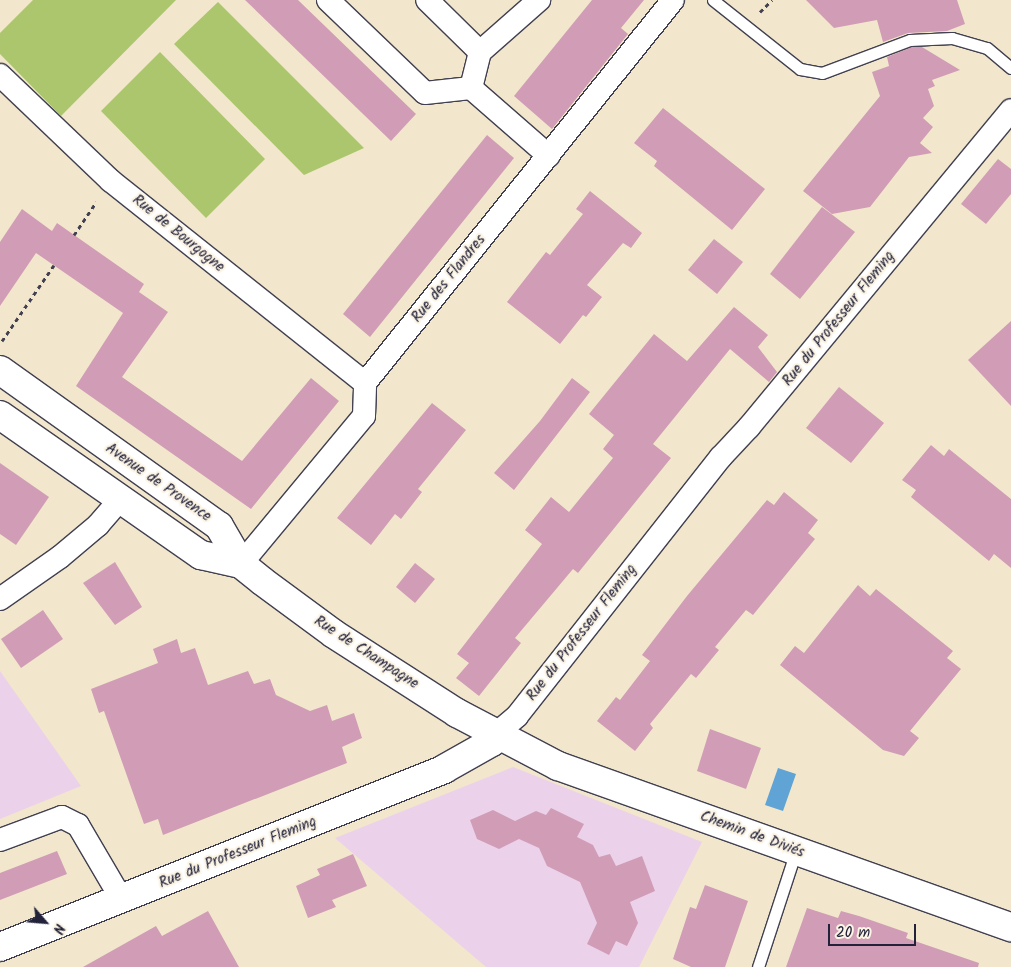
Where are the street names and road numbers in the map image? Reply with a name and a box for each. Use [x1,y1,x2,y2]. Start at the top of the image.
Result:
street label: Rue de Bourgogne [128,191,228,277]
street label: Rue des Flandres [408,232,490,326]
street label: Rue du Professeur Fleming [779,248,899,390]
street label: Avenue de Provence [102,440,214,526]
street label: Rue du Professeur Fleming [523,561,641,705]
street label: Rue de Champagne [310,612,422,694]
street label: Chemin de Diviés [697,808,807,862]
street label: Rue du Professeur Fleming [157,813,319,893]

